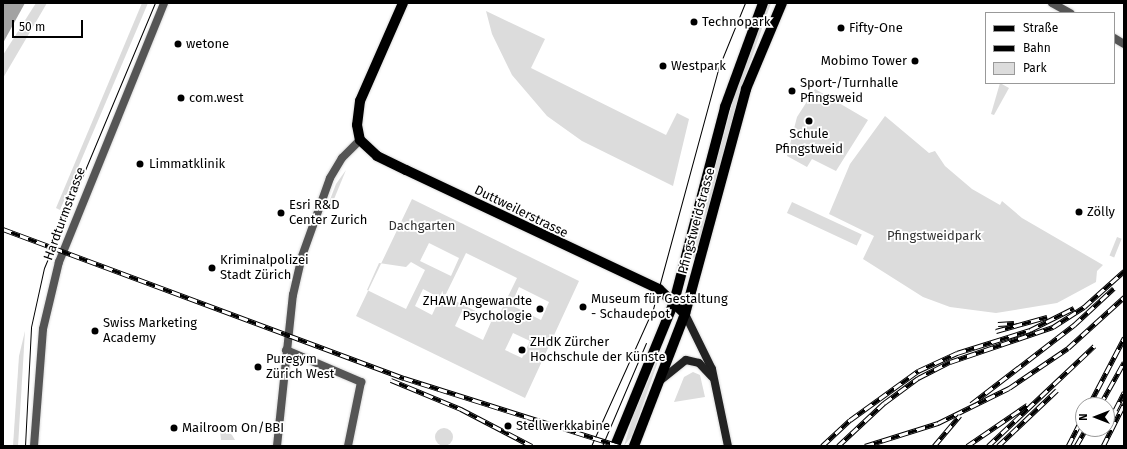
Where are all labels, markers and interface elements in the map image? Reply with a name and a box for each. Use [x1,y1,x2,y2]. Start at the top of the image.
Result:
scale bar [14,12,85,38]
legend [985,12,1115,84]
place label: Technopark [702,14,770,30]
marker: Technopark [689,17,699,27]
text: 50 m [19,20,45,34]
place label: Fifty-One [849,20,903,36]
text: Straße [1023,21,1058,35]
marker: Fifty-One [836,23,846,33]
place label: wetone [186,36,229,52]
marker: wetone [173,39,183,49]
text: Bahn [1023,41,1051,55]
place label: Mobimo Tower [821,53,907,69]
marker: Mobimo Tower [910,56,920,66]
place label: Westpark [671,58,726,74]
marker: Westpark [658,61,668,71]
text: Park [1023,61,1047,75]
place label: Sport-/Turnhalle Pfingsweid [800,76,898,107]
marker: Sport-/Turnhalle Pfingsweid [787,86,797,96]
place label: com.west [189,90,244,106]
marker: com.west [176,93,186,103]
marker: Schule Pfingstweid [804,116,814,126]
place label: Schule Pfingstweid [775,127,843,158]
place label: Limmatklinik [149,156,225,172]
marker: Limmatklinik [134,158,146,170]
street label: Hardturmstrasse [41,165,89,263]
street label: Pfingstweidstrasse [675,166,719,276]
street label: Duttweilerstrasse [472,183,570,241]
place label: Esri R&D Center Zurich [289,198,367,229]
place label: Zölly [1087,204,1115,220]
marker: Zölly [1074,207,1084,217]
marker: Esri R&D Center Zurich [276,208,286,218]
park label: Dachgarten [389,218,455,234]
park label: Pfingstweidpark [887,228,981,244]
place label: Kriminalpolizei Stadt Zürich [220,253,309,284]
marker: Kriminalpolizei Stadt Zürich [207,263,217,273]
place label: Museum für Gestaltung - Schaudepot [591,292,728,323]
place label: ZHAW Angewandte Psychologie [423,294,532,325]
marker: Museum für Gestaltung - Schaudepot [578,302,588,312]
marker: ZHAW Angewandte Psychologie [535,304,545,314]
place label: Swiss Marketing Academy [103,316,197,347]
marker: Swiss Marketing Academy [90,326,100,336]
place label: ZHdK Zürcher Hochschule der Künste [530,335,666,366]
marker: ZHdK Zürcher Hochschule der Künste [517,345,527,355]
place label: Puregym Zürich West [266,352,335,383]
marker: Puregym Zürich West [253,362,263,372]
north arrow [1075,397,1115,437]
text: N [1077,413,1090,421]
place label: Stellwerkkabine [516,418,610,434]
place label: Mailroom On/BBI [182,420,284,436]
marker: Stellwerkkabine [503,421,513,431]
marker: Mailroom On/BBI [169,423,179,433]

